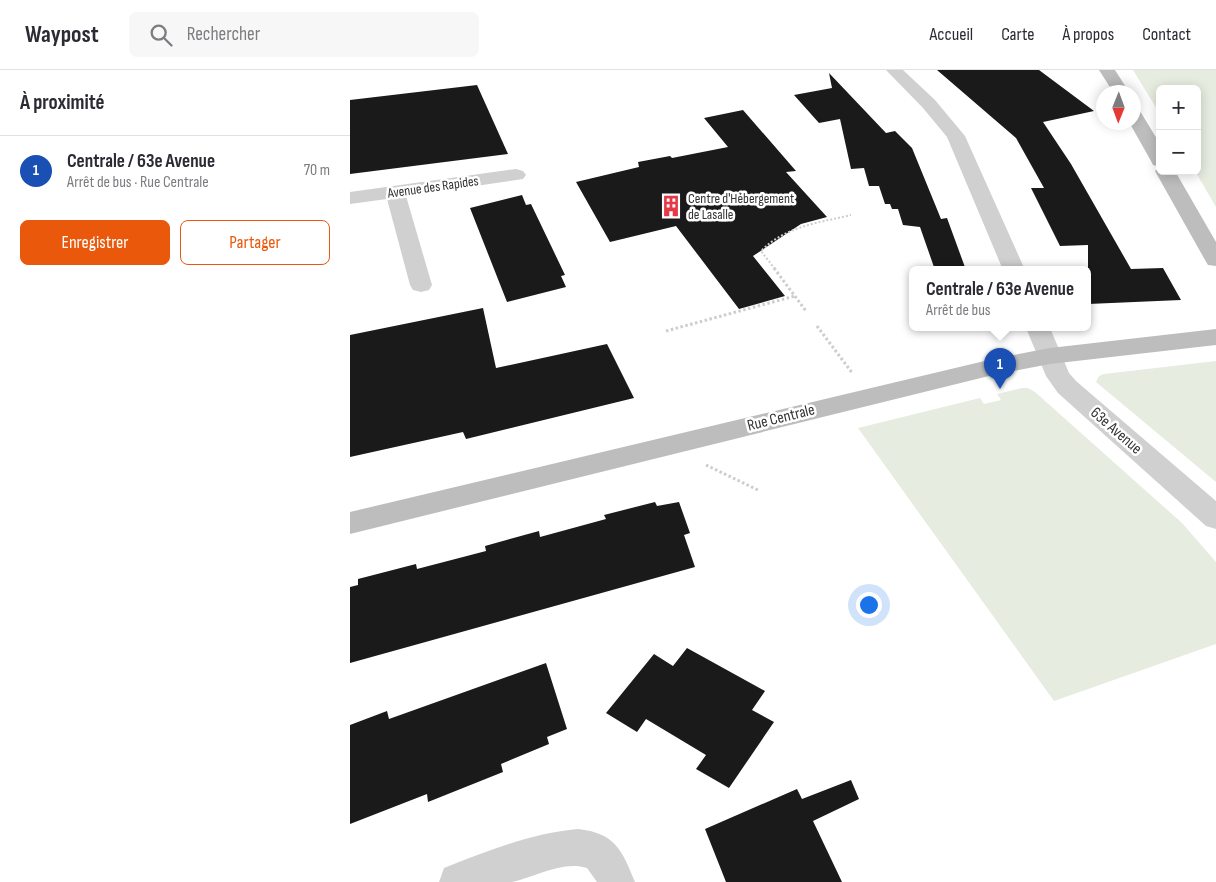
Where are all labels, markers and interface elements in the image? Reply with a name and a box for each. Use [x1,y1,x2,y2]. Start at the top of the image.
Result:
search box [129,12,479,57]
text: Waypost [25,20,99,49]
icon: search [147,21,175,49]
text: Rechercher [187,23,260,46]
text: Accueil [929,24,973,45]
text: Carte [1001,24,1034,45]
text: À propos [1062,24,1114,45]
text: Contact [1142,24,1191,45]
north arrow [1096,85,1141,130]
map controls [1156,85,1201,175]
button: + [1156,85,1201,130]
text: À proximité [20,90,105,115]
button: − [1156,130,1201,175]
text: Centrale / 63e Avenue [67,150,215,173]
text: 1 [33,161,39,180]
text: 70 m [304,161,330,180]
street label: Avenue des Rapides [385,172,480,202]
text: Arrêt de bus · Rue Centrale [67,173,209,192]
place label: Centre d'Hébergement de Lasalle [688,190,794,223]
building icon: Centre d'Hébergement de Lasalle [658,193,684,219]
button: Enregistrer [20,220,170,265]
button: Partager [180,220,330,265]
popup [909,266,1091,331]
text: Centrale / 63e Avenue [926,278,1074,301]
text: Arrêt de bus [926,301,991,320]
pin: 1 [984,348,1016,389]
street label: Rue Centrale [745,400,817,436]
street label: 63e Avenue [1086,404,1146,458]
your location [856,592,882,618]

